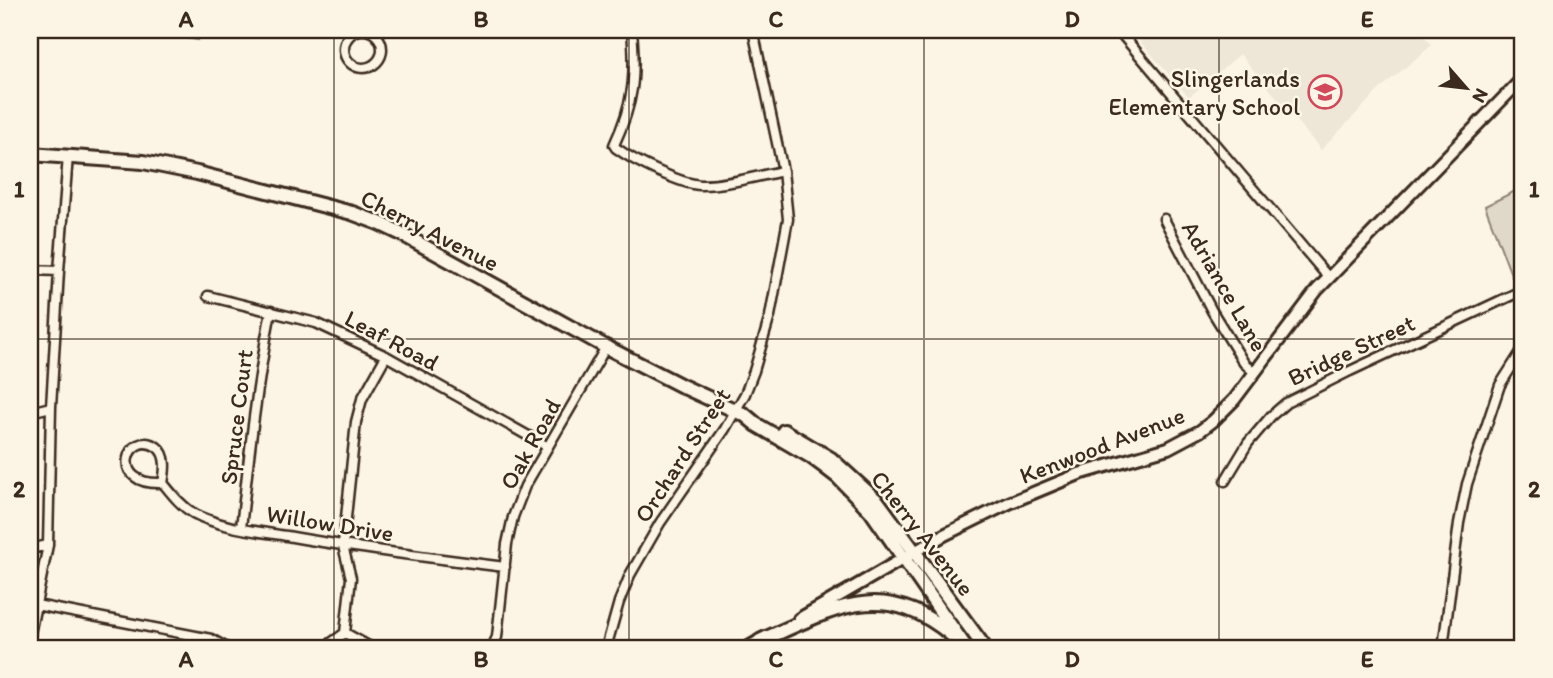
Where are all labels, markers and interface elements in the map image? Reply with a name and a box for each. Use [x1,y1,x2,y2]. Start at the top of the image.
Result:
text: A [178,5,194,33]
text: B [474,5,489,33]
text: C [769,5,784,33]
text: D [1064,5,1080,33]
text: E [1361,5,1374,33]
north arrow [1430,52,1500,122]
place label: Slingerlands Elementary School [1109,64,1300,121]
school or university icon: Slingerlands Elementary School [1306,73,1344,111]
text: N [1467,85,1494,107]
text: 1 [14,175,25,203]
text: 1 [1529,175,1540,203]
street label: Cherry Avenue [356,183,504,277]
street label: Adriance Lane [1176,215,1274,357]
street label: Leaf Road [340,303,444,377]
street label: Bridge Street [1283,308,1419,392]
street label: Spruce Court [213,348,259,486]
street label: Orchard Street [628,382,736,528]
street label: Oak Road [493,393,567,495]
street label: Kenwood Avenue [1015,400,1189,490]
street label: Cherry Avenue [865,464,981,602]
text: 2 [13,475,26,503]
text: 2 [1528,475,1541,503]
street label: Willow Drive [264,499,396,547]
text: A [178,645,194,673]
text: B [474,645,489,673]
text: C [769,645,784,673]
text: D [1064,645,1080,673]
text: E [1361,645,1374,673]

